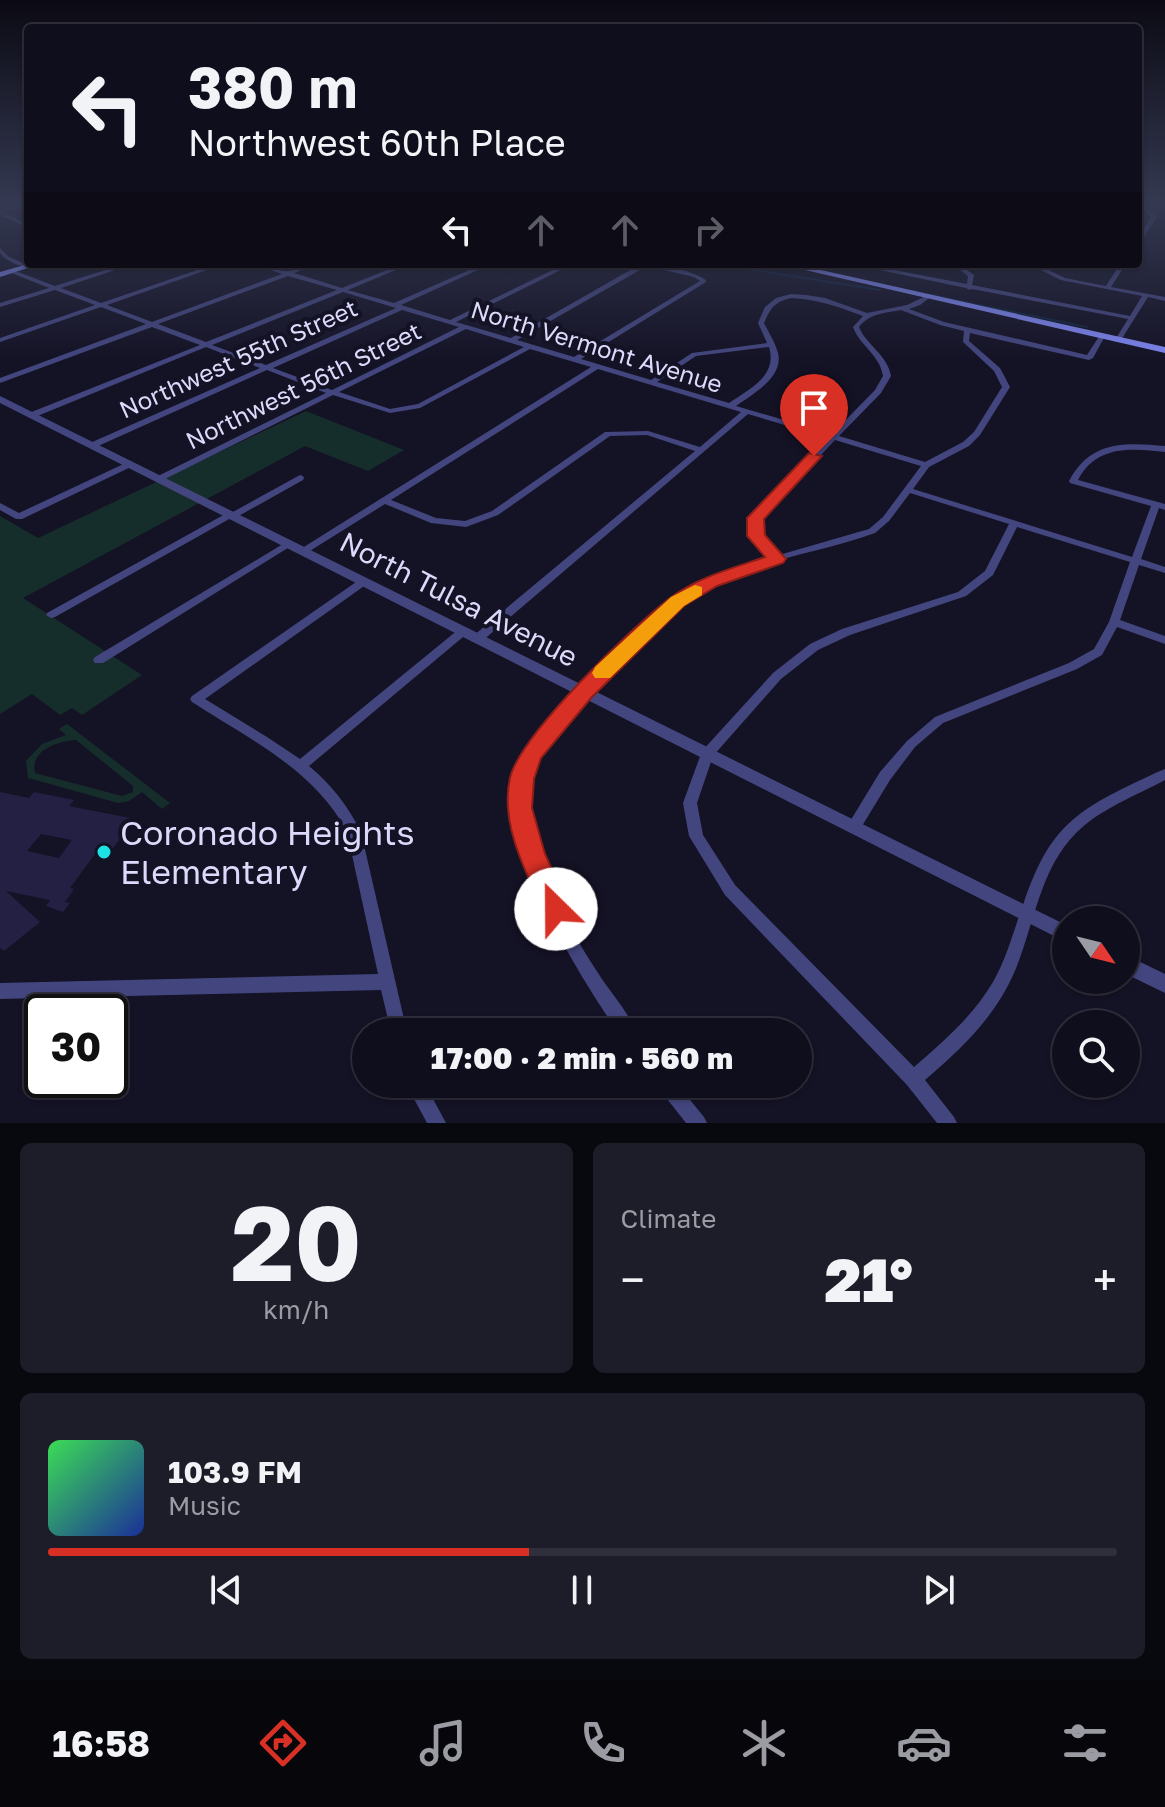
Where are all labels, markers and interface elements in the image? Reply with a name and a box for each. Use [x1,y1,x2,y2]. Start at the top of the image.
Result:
text: 380 m [188,53,357,120]
icon: left [56,56,160,160]
text: Northwest 60th Place [188,121,566,164]
icon: left [435,208,479,252]
icon: ahead [519,208,563,252]
icon: ahead [603,208,647,252]
icon: right [687,208,731,252]
street label: Northwest 55th Street [115,292,361,424]
street label: North Vermont Avenue [468,294,726,398]
street label: Northwest 56th Street [181,315,425,455]
pin [780,374,848,456]
icon: arrive [792,386,836,430]
street label: North Tulsa Avenue [335,525,583,673]
place label: Coronado Heights Elementary [120,812,415,891]
marker: Coronado Heights Elementary [95,843,113,861]
position arrow [514,867,598,951]
north arrow [1052,906,1140,994]
map controls [1052,906,1140,1098]
speed limit sign: 30 [24,994,128,1098]
button: search [1052,1010,1140,1098]
text: 17:00 · 2 min · 560 m [431,1040,733,1076]
text: 20 [231,1179,362,1304]
text: Climate [621,1203,716,1234]
text: 21° [825,1243,913,1315]
text: − [621,1253,645,1306]
text: + [1093,1253,1117,1306]
text: km/h [263,1294,329,1325]
text: 103.9 FM [168,1454,302,1490]
text: Music [168,1490,241,1521]
icon: previous [204,1568,248,1612]
icon: pause [560,1568,604,1612]
icon: next [917,1568,961,1612]
icon: directions [255,1715,311,1771]
icon: music [415,1715,471,1771]
icon: phone [575,1715,631,1771]
icon: climate [736,1715,792,1771]
icon: car [896,1715,952,1771]
icon: filters [1057,1715,1113,1771]
text: 16:58 [52,1722,150,1765]

